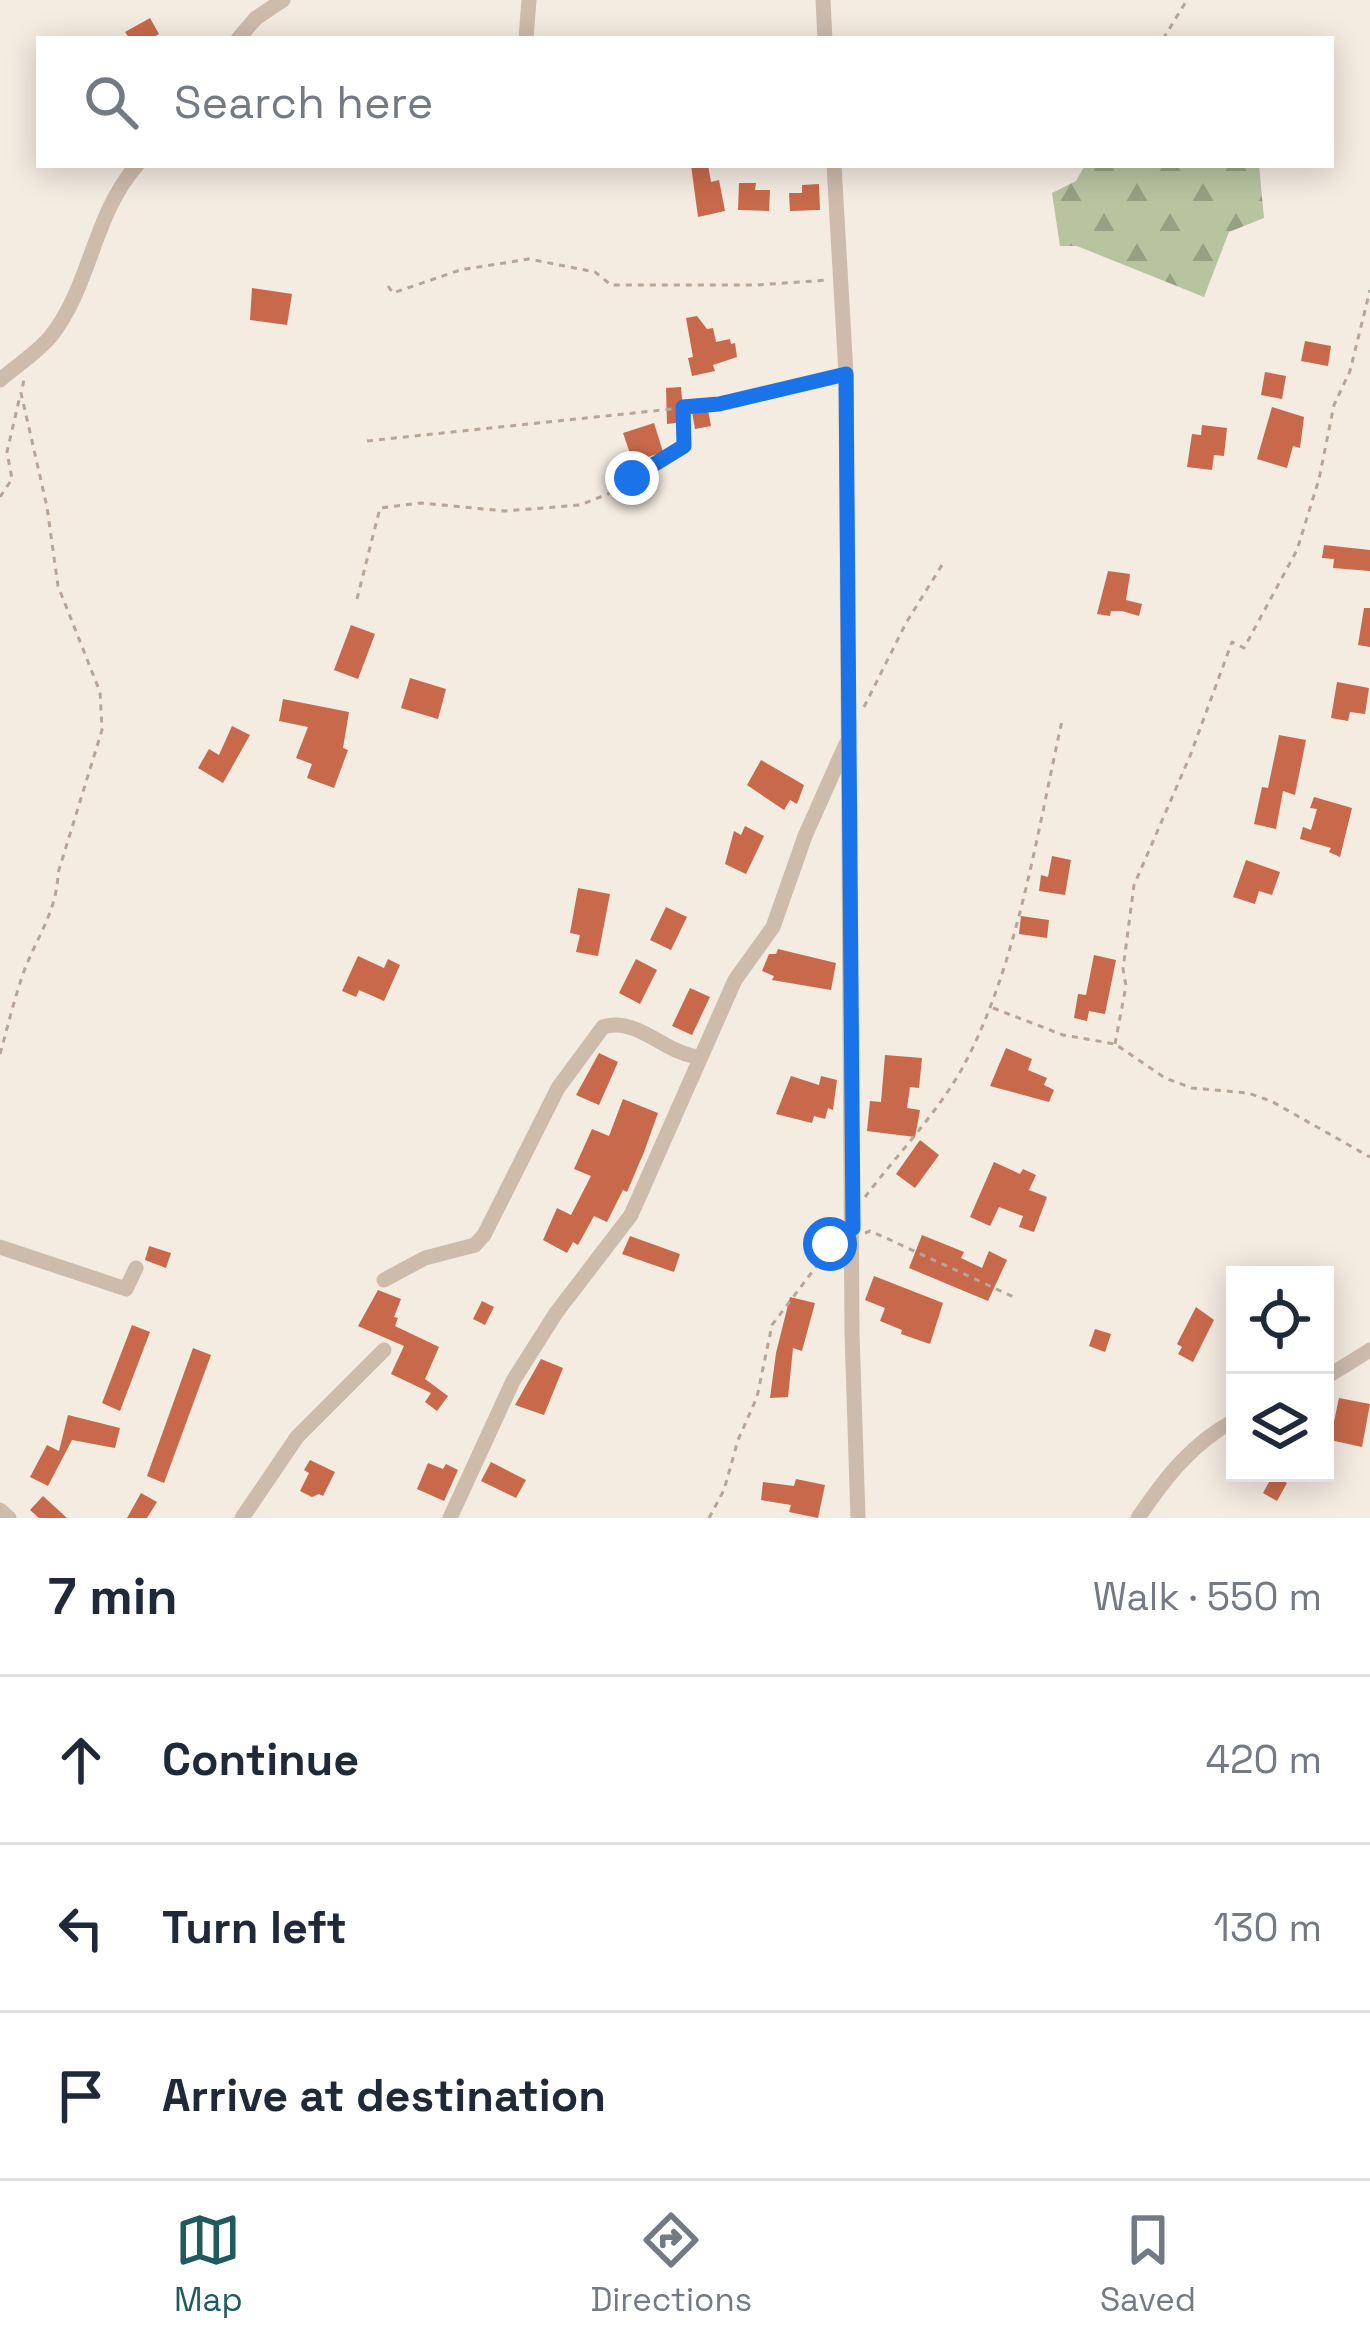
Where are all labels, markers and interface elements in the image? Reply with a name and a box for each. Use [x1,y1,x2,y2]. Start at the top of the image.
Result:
search box [36,36,1334,168]
icon: search [78,69,144,135]
text: Search here [174,74,433,131]
route end [605,451,659,505]
route start [803,1217,857,1271]
map controls [1226,1266,1334,1482]
button: locate [1226,1266,1334,1374]
button: layers [1226,1374,1334,1482]
text: 7 min [48,1564,178,1629]
text: Walk · 550 m [1093,1572,1322,1621]
icon: ahead [48,1727,114,1793]
text: Continue [162,1731,359,1788]
text: 420 m [1206,1735,1322,1784]
icon: left [48,1895,114,1961]
text: Turn left [162,1899,347,1956]
text: 130 m [1214,1903,1322,1952]
icon: arrive [48,2063,114,2129]
text: Arrive at destination [162,2067,606,2124]
tab: Map [174,2207,243,2321]
tab: Directions [590,2207,752,2321]
tab: Saved [1100,2207,1196,2321]

